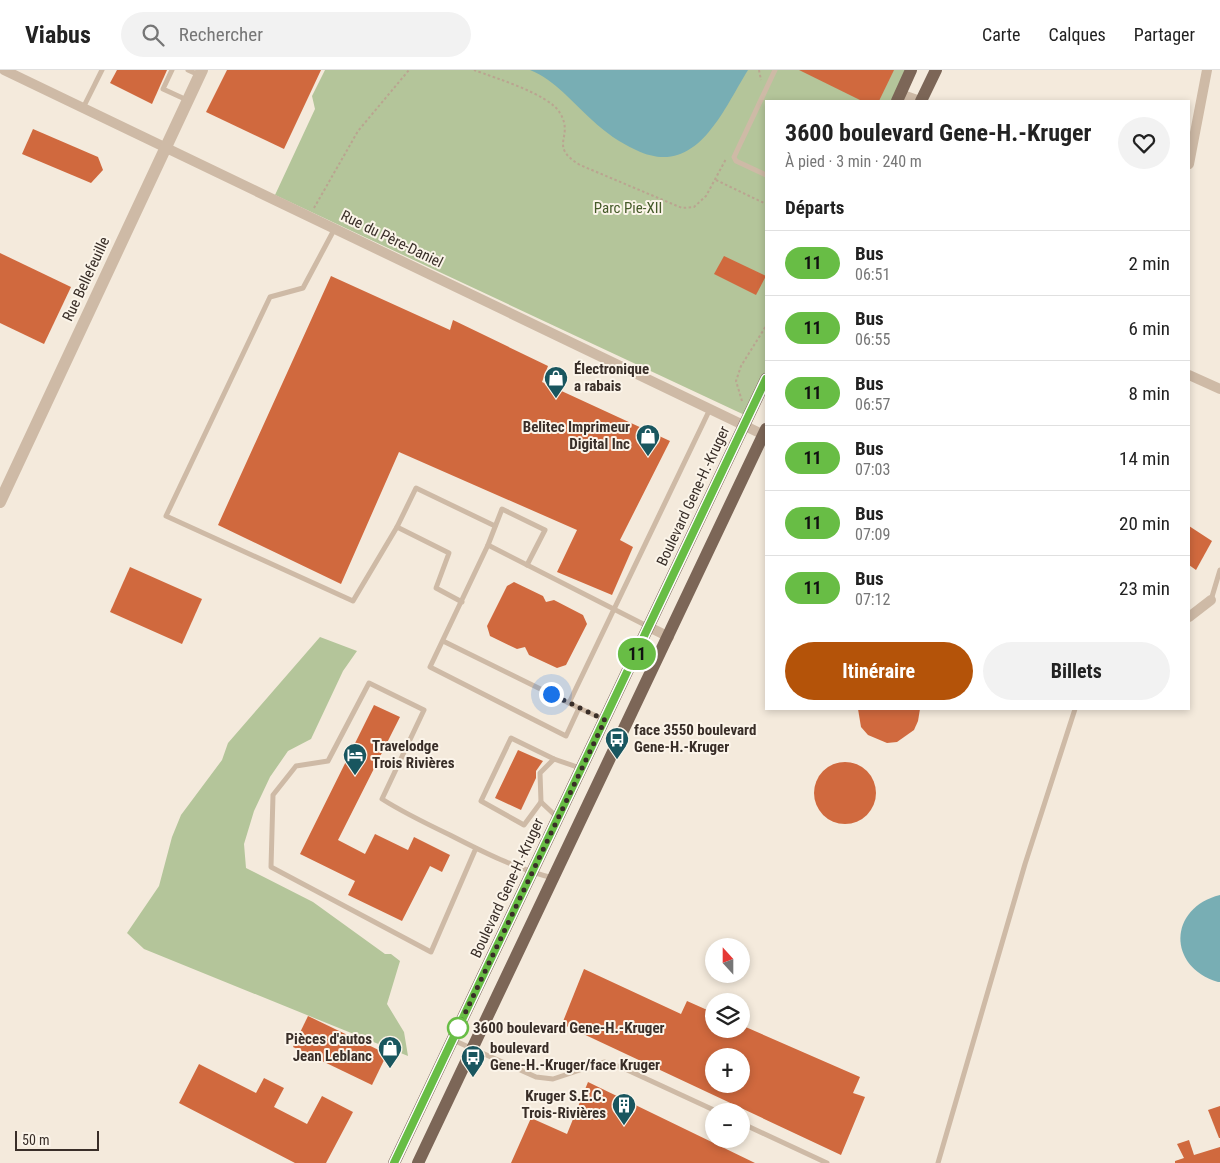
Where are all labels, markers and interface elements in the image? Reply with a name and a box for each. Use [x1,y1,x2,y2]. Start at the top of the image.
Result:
search box [121,12,471,57]
text: Viabus [25,21,91,49]
icon: search [139,21,167,49]
text: Rechercher [179,23,263,46]
text: Carte [982,24,1021,45]
text: Calques [1049,24,1106,45]
text: Partager [1134,24,1195,45]
button: heart [1118,117,1170,169]
text: 3600 boulevard Gene-H.-Kruger [785,119,1092,147]
text: À pied · 3 min · 240 m [785,152,922,171]
text: Départs [785,196,844,219]
park label: Parc Pie-XII [594,199,662,217]
street label: Rue du Père-Daniel [338,207,446,271]
street label: Rue Bellefeuille [59,234,113,324]
text: Bus [855,242,884,265]
text: 11 [803,252,822,273]
text: 2 min [1128,252,1170,275]
text: 06:51 [855,265,890,284]
text: Bus [855,307,884,330]
text: 11 [803,317,822,338]
text: 6 min [1128,317,1170,340]
text: 06:55 [855,330,890,349]
place label: Électronique a rabais [574,360,649,395]
shop icon: Électronique a rabais [543,365,569,399]
text: Bus [855,372,884,395]
text: 11 [803,382,822,403]
text: 8 min [1128,382,1170,405]
text: 06:57 [855,395,890,414]
place label: Belitec Imprimeur Digital Inc [523,418,630,453]
shop icon: Belitec Imprimeur Digital Inc [635,423,661,457]
street label: Boulevard Gene-H.-Kruger [653,423,733,569]
text: Bus [855,437,884,460]
text: 11 [803,447,822,468]
text: 14 min [1119,447,1170,470]
text: 07:03 [855,460,890,479]
text: Bus [855,502,884,525]
text: 11 [803,512,822,533]
text: 20 min [1119,512,1170,535]
text: 07:09 [855,525,890,544]
text: Bus [855,567,884,590]
text: 11 [803,577,822,598]
text: 23 min [1119,577,1170,600]
text: 07:12 [855,590,890,609]
line badge: 11 [614,638,660,670]
button: Itinéraire [785,642,973,700]
button: Billets [983,642,1170,700]
text: 11 [628,643,646,664]
your location [539,682,564,707]
place label: face 3550 boulevard Gene-H.-Kruger [634,721,756,756]
bus stop icon: face 3550 boulevard Gene-H.-Kruger [604,726,630,760]
place label: Travelodge Trois Rivières [372,737,455,772]
hotel icon: Travelodge Trois Rivières [342,742,368,776]
street label: Boulevard Gene-H.-Kruger [467,815,547,961]
north arrow [705,938,750,982]
map controls [705,938,750,1148]
button: layers [705,993,750,1038]
marker: 3600 boulevard Gene-H.-Kruger [447,1017,469,1039]
place label: 3600 boulevard Gene-H.-Kruger [473,1019,665,1037]
place label: Pièces d'autos Jean Leblanc [286,1030,372,1065]
shop icon: Pièces d'autos Jean Leblanc [377,1035,403,1069]
place label: boulevard Gene-H.-Kruger/face Kruger [490,1039,660,1074]
bus stop icon: boulevard Gene-H.-Kruger/face Kruger [460,1044,486,1078]
button: + [705,1048,750,1093]
place label: Kruger S.E.C. Trois-Rivières [522,1087,606,1122]
building icon: Kruger S.E.C. Trois-Rivières [611,1092,637,1126]
button: − [705,1103,750,1148]
scale bar [15,1128,99,1151]
text: 50 m [22,1132,50,1148]

